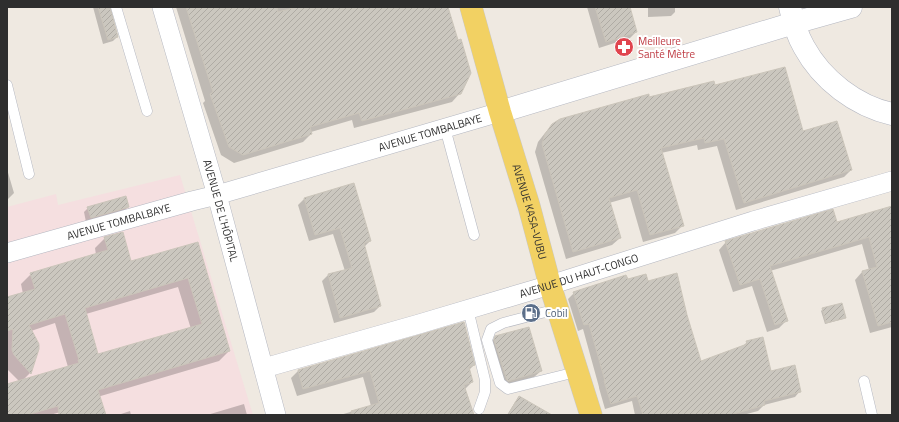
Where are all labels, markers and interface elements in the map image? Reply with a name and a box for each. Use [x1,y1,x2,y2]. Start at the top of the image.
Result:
place label: Meilleure Santé Mètre [638,33,695,62]
pharmacy icon: Meilleure Santé Mètre [613,36,635,58]
street label: AVENUE TOMBALBAYE [376,110,484,155]
street label: AVENUE DE L’HÔPITAL [199,158,243,264]
street label: AVENUE KASA-VUBU [508,162,551,261]
street label: AVENUE TOMBALBAYE [65,199,172,244]
street label: AVENUE DU HAUT-CONGO [517,250,640,302]
fuel station icon: Cobil [520,302,542,324]
place label: Cobil [545,305,567,321]

